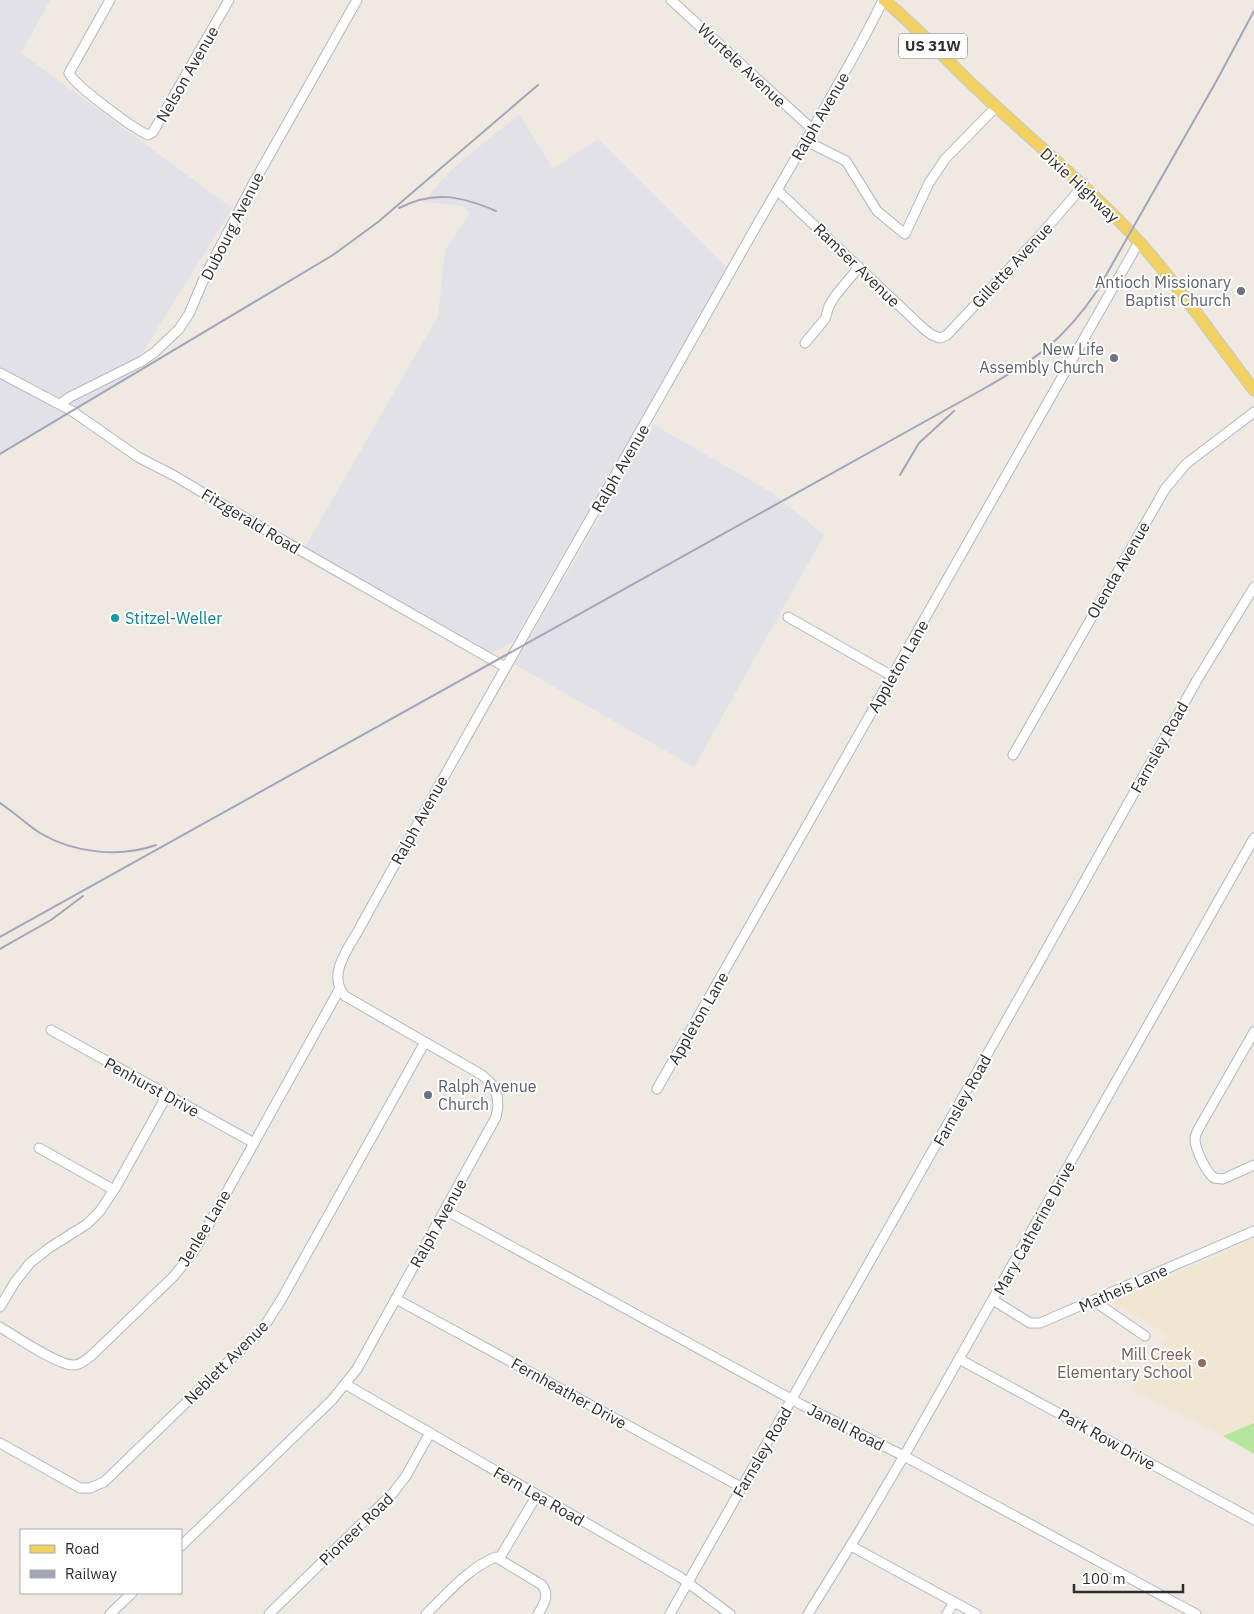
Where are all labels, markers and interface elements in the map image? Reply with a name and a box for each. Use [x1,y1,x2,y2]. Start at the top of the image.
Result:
street label: Wurtele Avenue [694,19,791,111]
street label: Nelson Avenue [151,22,223,126]
road number: US 31W [899,34,967,58]
street label: Ralph Avenue [787,68,853,164]
street label: Dixie Highway [1036,143,1124,227]
street label: Dubourg Avenue [196,169,268,283]
street label: Gillette Avenue [967,218,1057,312]
street label: Ramser Avenue [810,219,904,311]
place label: Antioch Missionary Baptist Church [1095,272,1231,310]
marker: Antioch Missionary Baptist Church [1235,285,1247,297]
place label: New Life Assembly Church [979,339,1104,377]
marker: New Life Assembly Church [1108,352,1120,364]
street label: Ralph Avenue [587,420,653,516]
street label: Fitzgerald Road [198,484,304,558]
street label: Olenda Avenue [1082,518,1154,622]
place label: Stitzel-Weller [125,608,222,628]
marker: Stitzel-Weller [109,612,121,624]
street label: Appleton Lane [863,616,933,716]
street label: Farnsley Road [1126,698,1192,796]
street label: Ralph Avenue [386,772,452,868]
street label: Appleton Lane [663,968,733,1068]
street label: Farnsley Road [929,1051,995,1149]
street label: Penhurst Drive [101,1053,203,1121]
place label: Ralph Avenue Church [438,1076,537,1114]
marker: Ralph Avenue Church [422,1089,434,1101]
street label: Mary Catherine Drive [989,1157,1079,1298]
street label: Ralph Avenue [405,1175,471,1271]
street label: Jenlee Lane [173,1186,235,1270]
street label: Matheis Lane [1076,1259,1171,1316]
street label: Neblett Avenue [180,1316,272,1408]
place label: Mill Creek Elementary School [1057,1344,1193,1382]
street label: Fernheather Drive [508,1353,630,1433]
marker: Mill Creek Elementary School [1196,1357,1208,1369]
street label: Janell Road [804,1399,888,1455]
street label: Farnsley Road [728,1403,796,1501]
street label: Park Row Drive [1055,1404,1159,1474]
street label: Fern Lea Road [490,1462,588,1530]
street label: Pioneer Road [315,1489,397,1569]
legend [20,1529,182,1594]
text: Road [65,1539,100,1558]
scale bar [1074,1562,1183,1594]
text: Railway [65,1564,118,1583]
text: 100 m [1082,1569,1126,1588]

